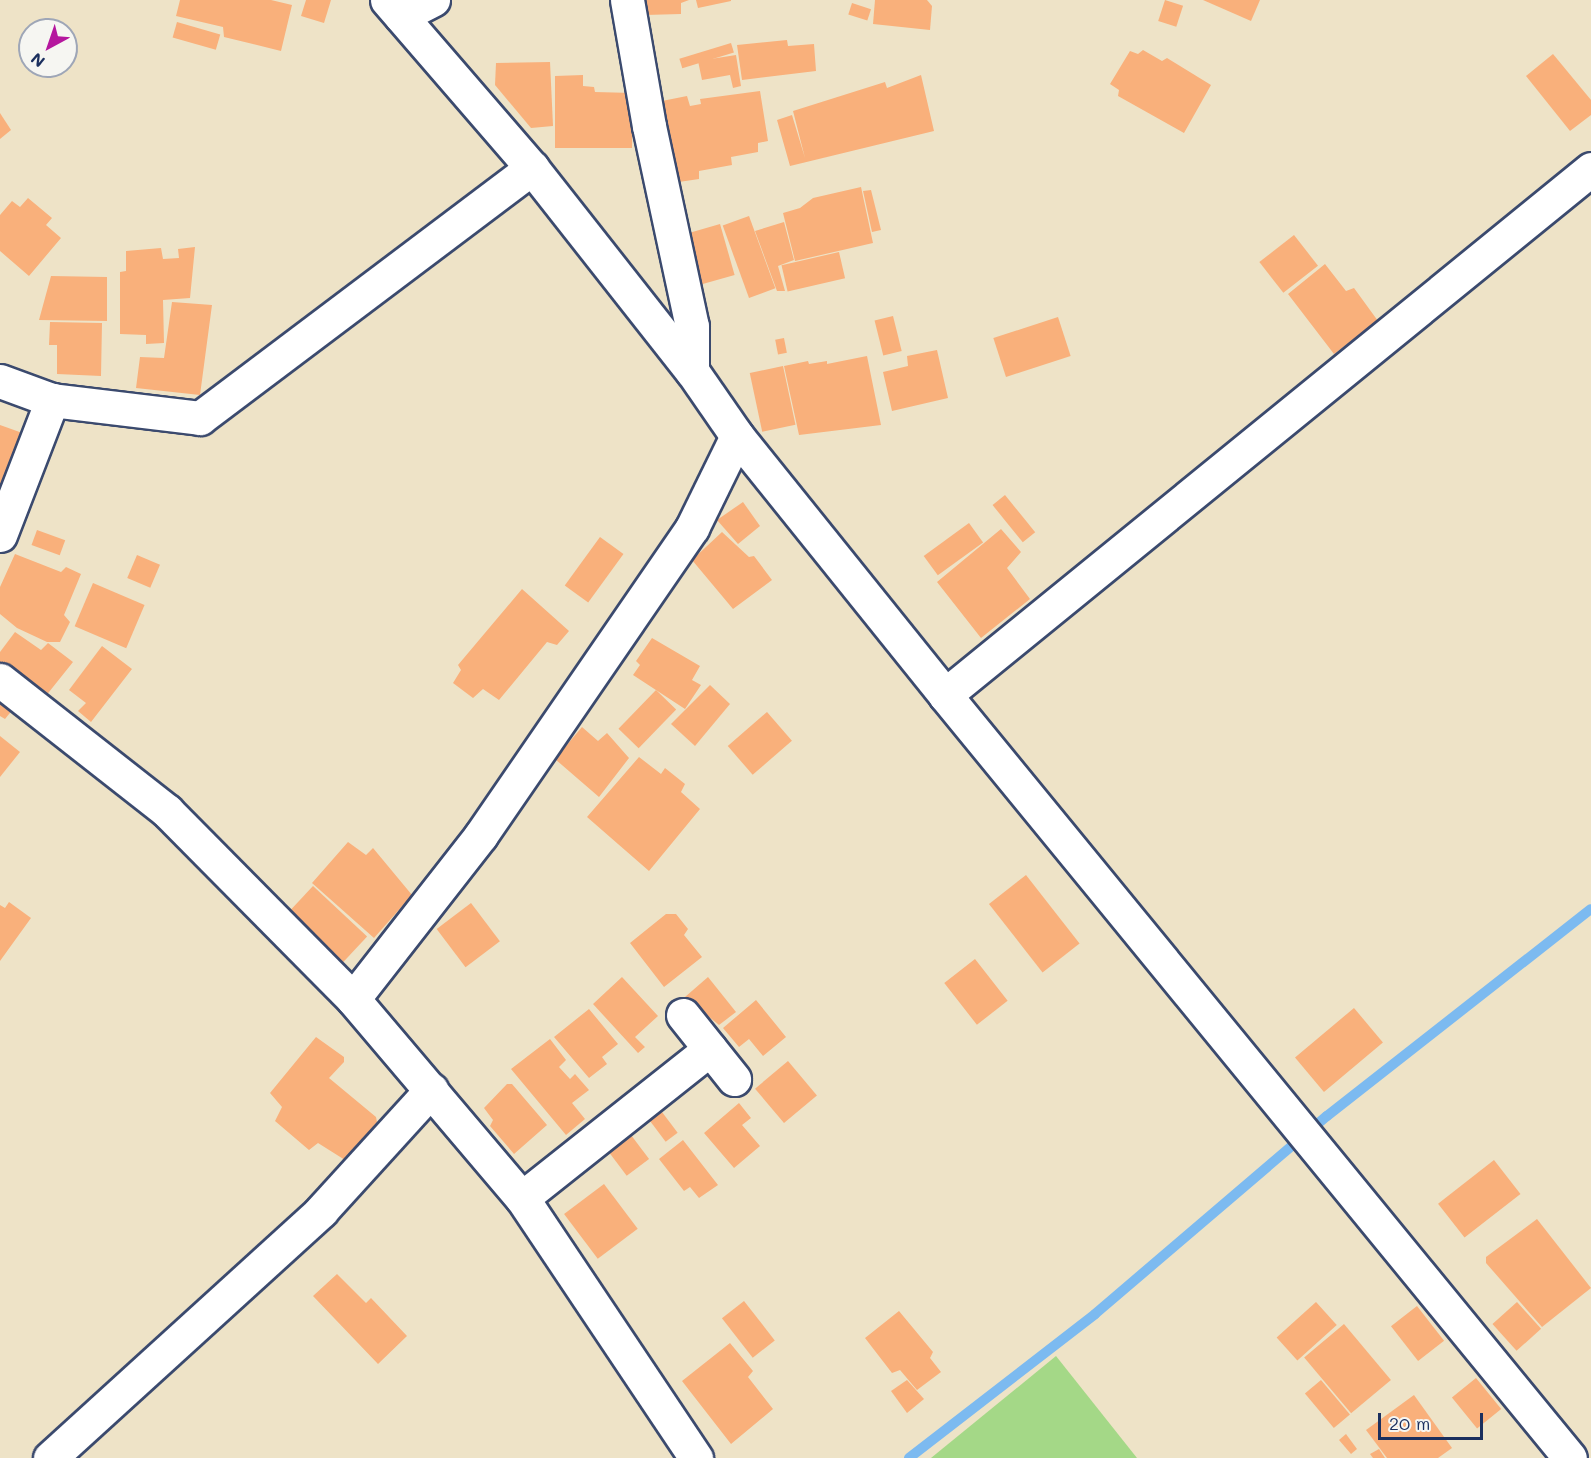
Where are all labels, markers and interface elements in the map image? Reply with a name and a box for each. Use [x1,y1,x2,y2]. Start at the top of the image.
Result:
north arrow [18,18,78,78]
text: N [26,49,49,73]
scale bar [1381,1401,1486,1439]
text: 20 m [1389,1411,1430,1435]

